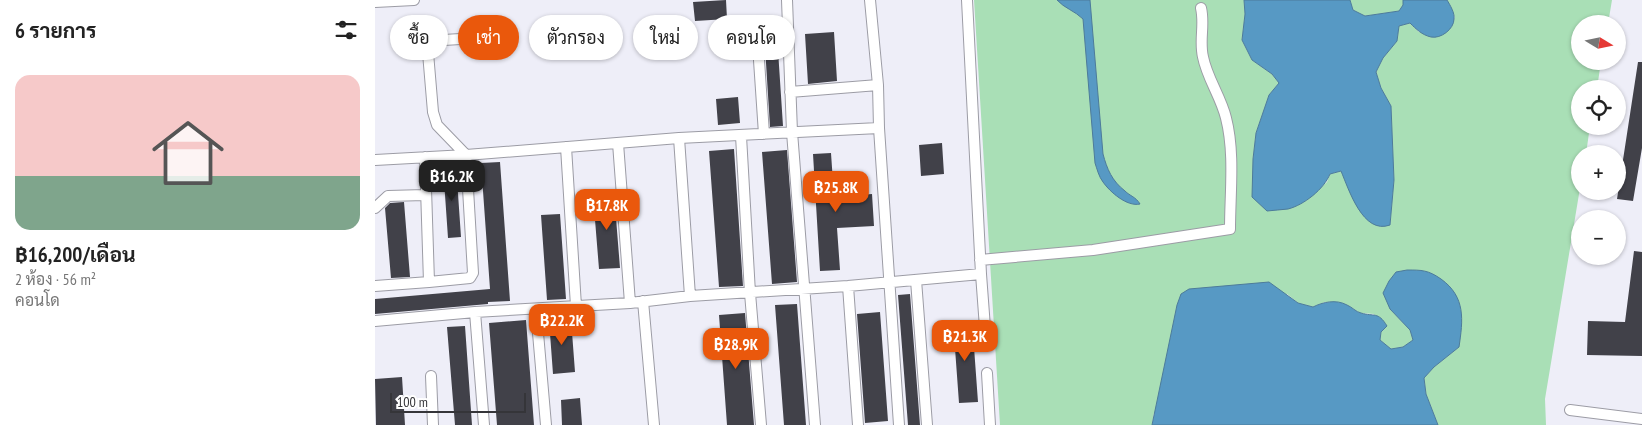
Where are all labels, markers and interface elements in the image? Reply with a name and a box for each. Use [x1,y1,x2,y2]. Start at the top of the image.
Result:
chip: ซื้อ [390,15,448,60]
chip: เช่า [458,15,519,60]
chip: ตัวกรอง [529,15,623,60]
chip: ใหม่ [633,15,698,60]
chip: คอนโด [708,15,795,60]
north arrow [1571,15,1626,70]
map controls [1571,15,1626,265]
icon: filters [332,16,360,44]
text: 6 รายการ [15,17,97,44]
button: locate [1571,80,1626,135]
icon: home [143,108,233,198]
button: + [1571,145,1626,200]
pin: ฿16.2K [411,160,493,202]
text: ฿16.2K [430,166,474,186]
pin: ฿25.8K [795,170,877,213]
text: ฿25.8K [814,177,858,197]
pin: ฿17.8K [566,188,648,231]
text: ฿17.8K [586,195,628,215]
button: − [1571,210,1626,265]
text: ฿16,200/เดือน [15,241,136,268]
text: 2 ห้อง · 56 m² [15,269,96,289]
text: คอนโด [15,290,60,310]
pin: ฿22.2K [521,304,603,346]
text: ฿22.2K [540,310,584,330]
pin: ฿21.3K [924,320,1006,362]
text: ฿21.3K [943,326,987,346]
pin: ฿28.9K [695,328,777,370]
text: ฿28.9K [714,334,758,354]
scale bar [390,390,526,413]
text: 100 m [397,393,428,411]

